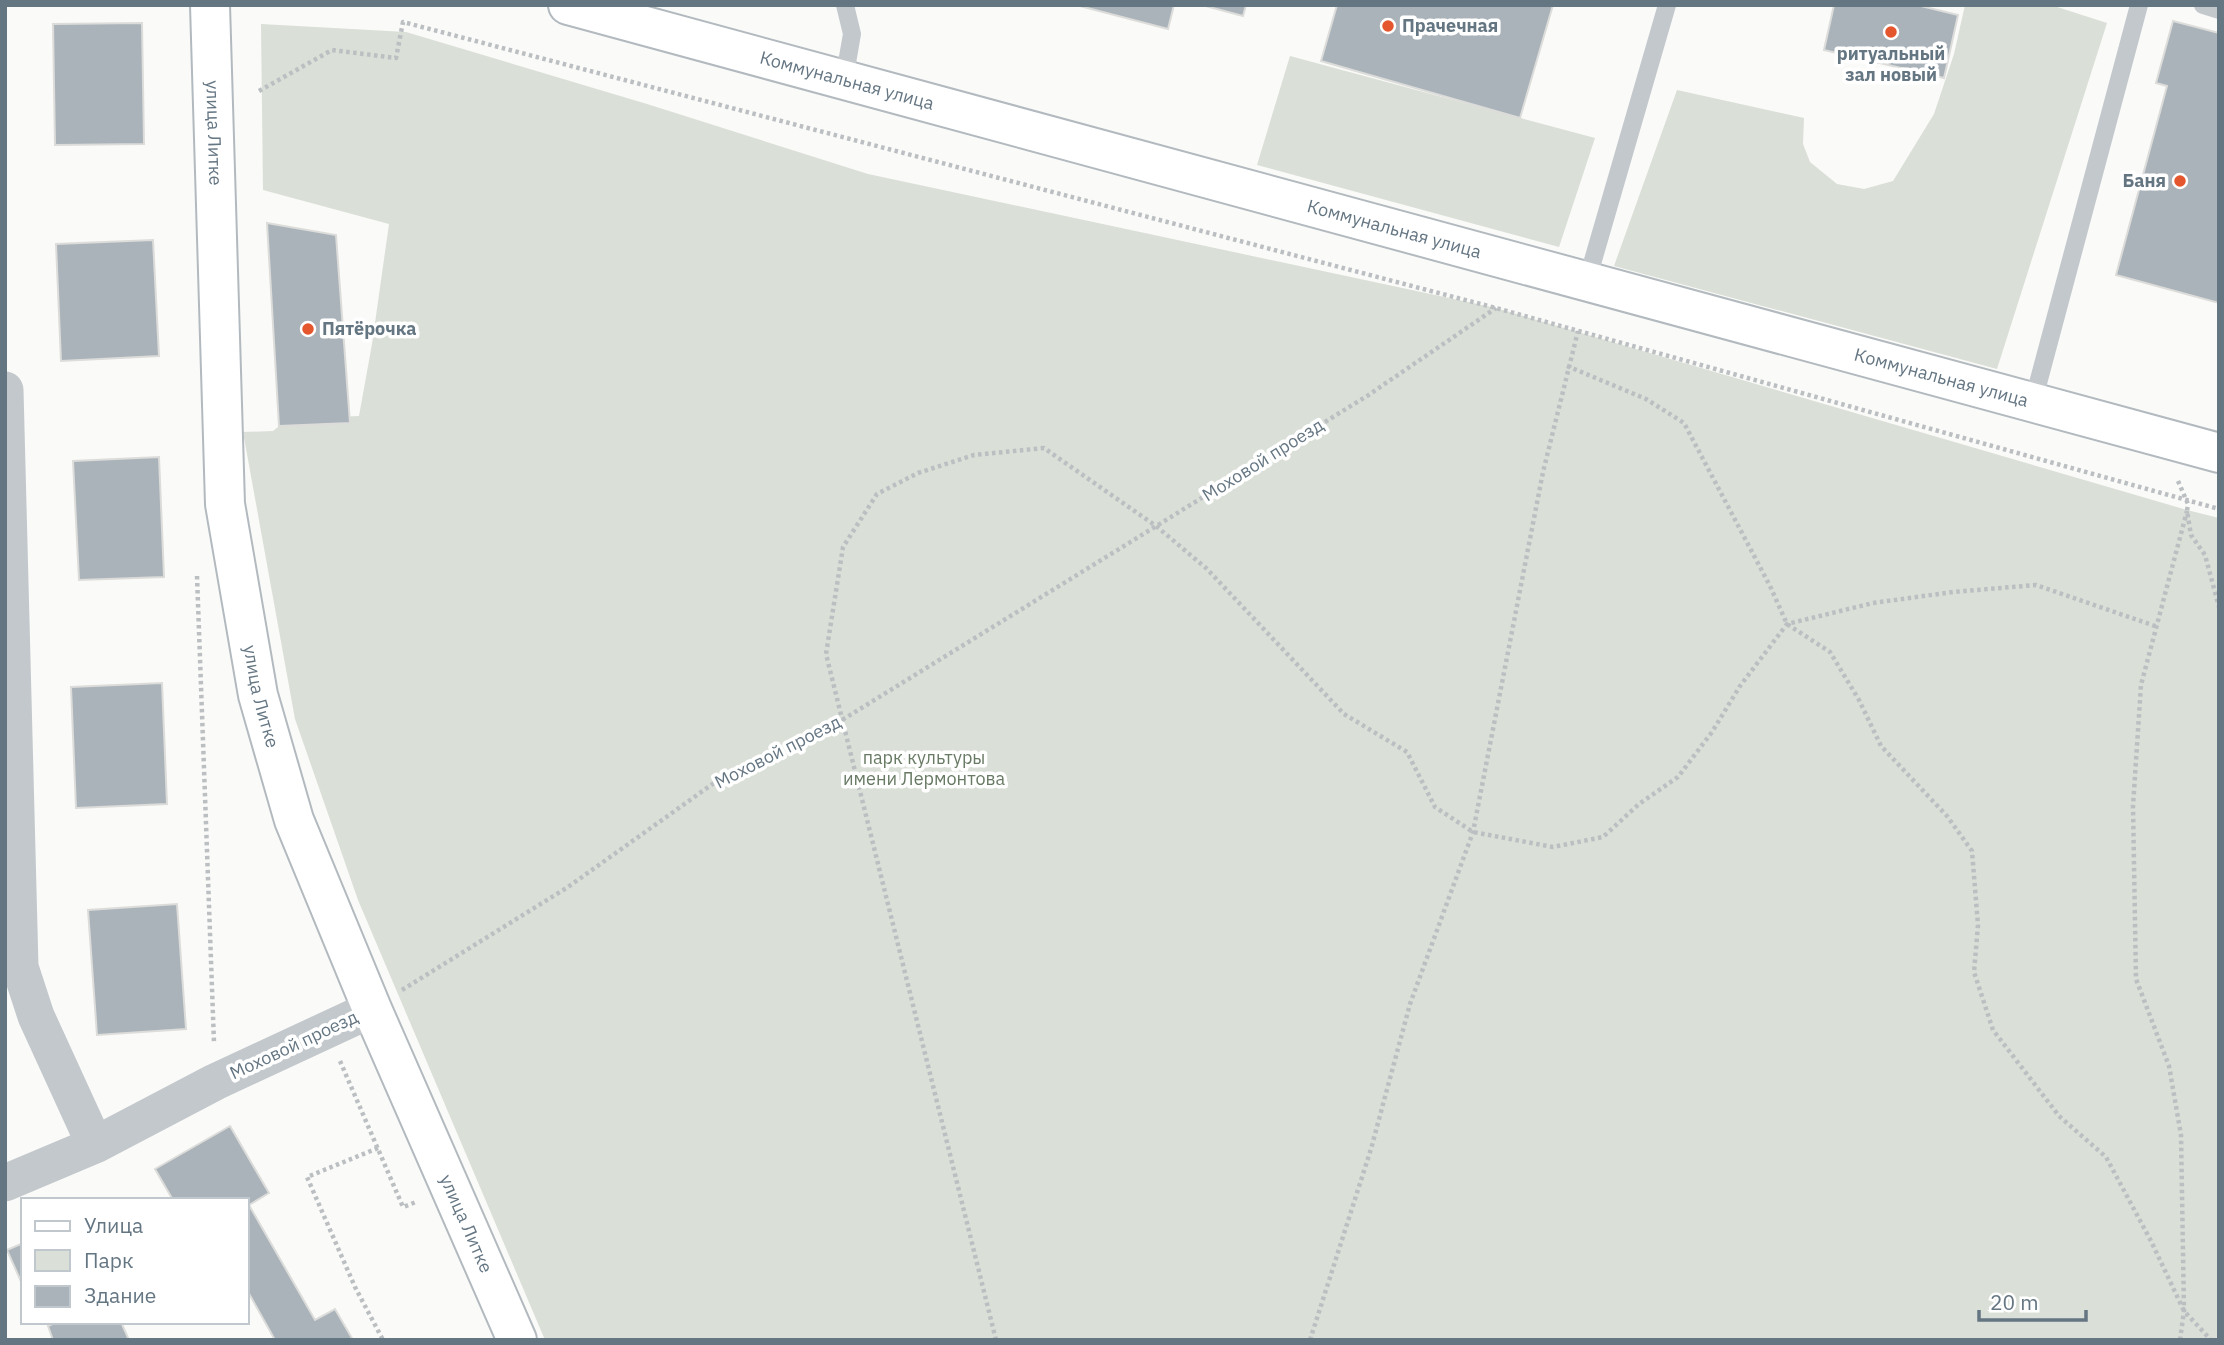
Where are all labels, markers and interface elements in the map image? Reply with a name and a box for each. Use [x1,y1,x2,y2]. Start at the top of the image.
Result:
place label: Прачечная [1402,14,1498,37]
marker: Прачечная [1380,18,1396,34]
marker: ритуальный зал новый [1883,24,1899,40]
place label: ритуальный зал новый [1837,42,1945,86]
street label: Коммунальная улица [757,46,937,115]
street label: улица Литке [201,80,227,186]
place label: Баня [2122,169,2166,192]
marker: Баня [2172,173,2188,189]
street label: Коммунальная улица [1305,194,1484,263]
place label: Пятёрочка [322,317,416,340]
marker: Пятёрочка [300,321,316,337]
street label: Коммунальная улица [1852,343,2031,412]
street label: Моховой проезд [1198,413,1328,506]
street label: улица Литке [239,643,285,751]
street label: Моховой проезд [711,710,845,793]
park label: парк культуры имени Лермонтова [843,746,1005,790]
street label: Моховой проезд [226,1005,362,1084]
street label: улица Литке [435,1171,498,1276]
legend [21,1198,248,1324]
text: Улица [84,1211,143,1239]
text: Парк [84,1246,134,1274]
scale bar [1979,1278,2086,1322]
text: Здание [84,1281,156,1309]
text: 20 m [1990,1288,2039,1316]

